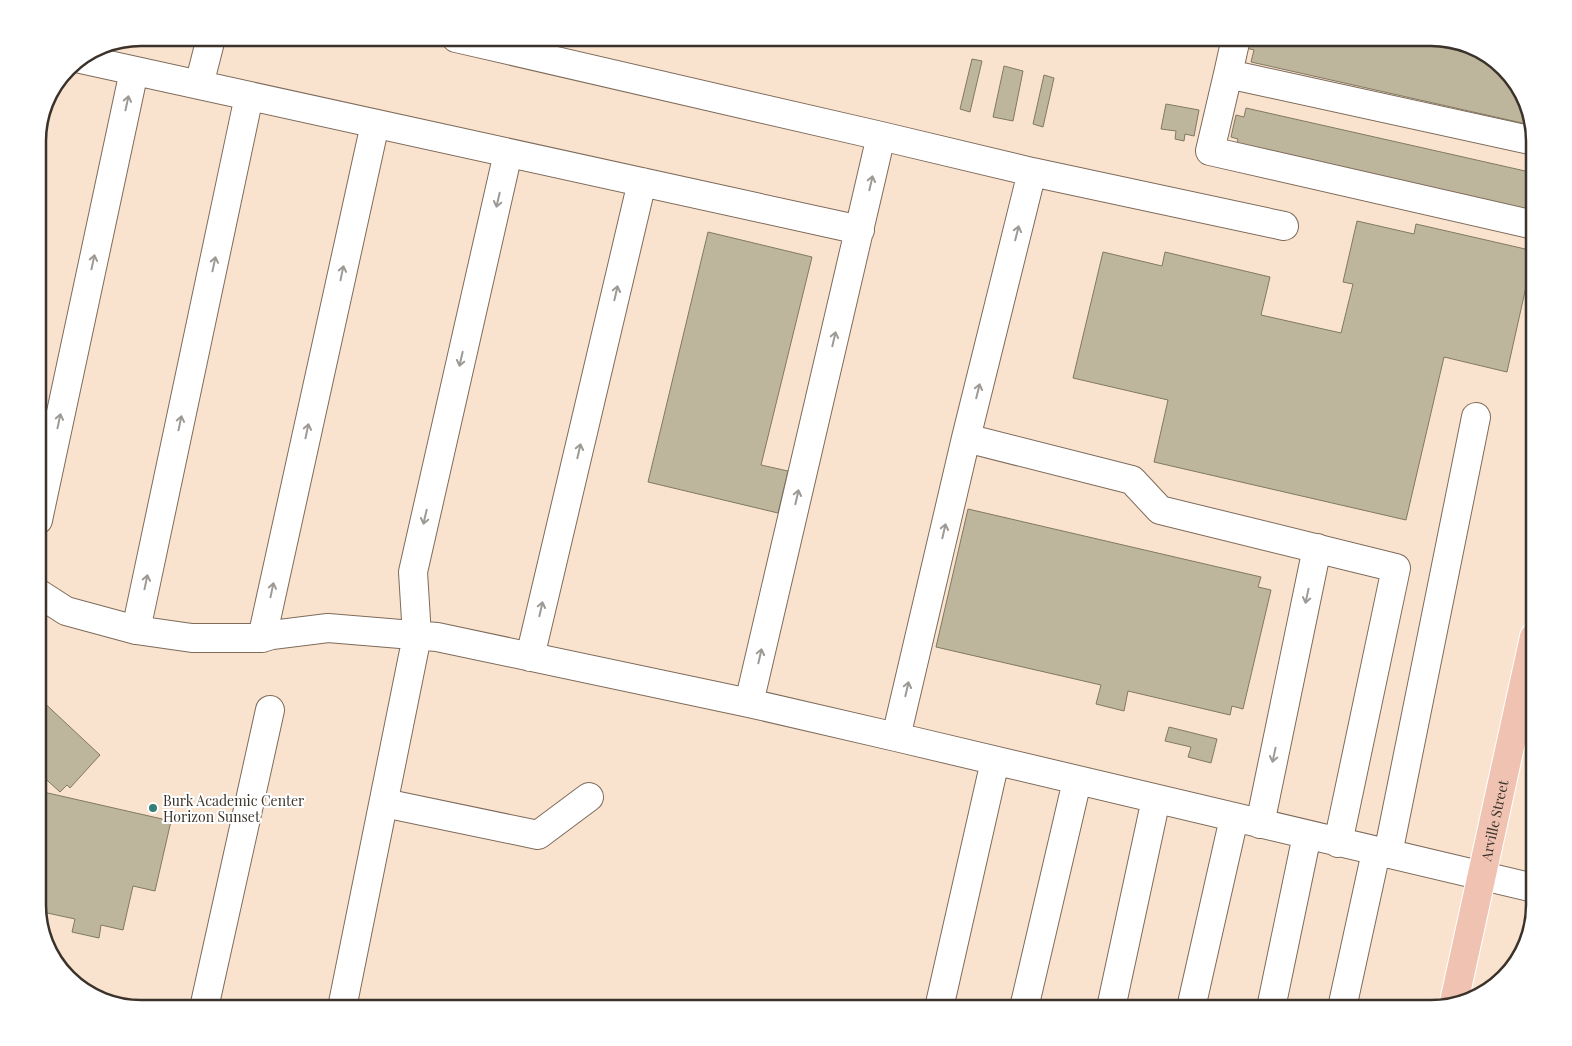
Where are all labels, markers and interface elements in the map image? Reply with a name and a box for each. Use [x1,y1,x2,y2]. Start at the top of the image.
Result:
one-way arrow [123,95,132,111]
one-way arrow [867,175,876,191]
one-way arrow [493,192,502,208]
one-way arrow [1013,225,1022,241]
one-way arrow [89,254,98,270]
one-way arrow [209,257,219,273]
one-way arrow [338,265,347,281]
one-way arrow [612,286,621,302]
one-way arrow [830,332,839,348]
one-way arrow [456,350,465,366]
one-way arrow [974,383,983,399]
one-way arrow [55,413,64,429]
one-way arrow [176,415,185,431]
one-way arrow [303,424,312,440]
one-way arrow [575,444,584,460]
one-way arrow [793,490,802,506]
one-way arrow [420,509,429,525]
one-way arrow [940,523,949,539]
one-way arrow [142,574,151,590]
one-way arrow [268,583,277,599]
one-way arrow [1302,588,1312,604]
one-way arrow [537,602,546,618]
one-way arrow [756,648,765,664]
one-way arrow [903,682,912,698]
one-way arrow [1269,747,1279,763]
street label: Arville Street [1476,777,1512,863]
place label: Burk Academic Center Horizon Sunset [163,791,305,826]
marker: Burk Academic Center Horizon Sunset [147,802,159,814]

